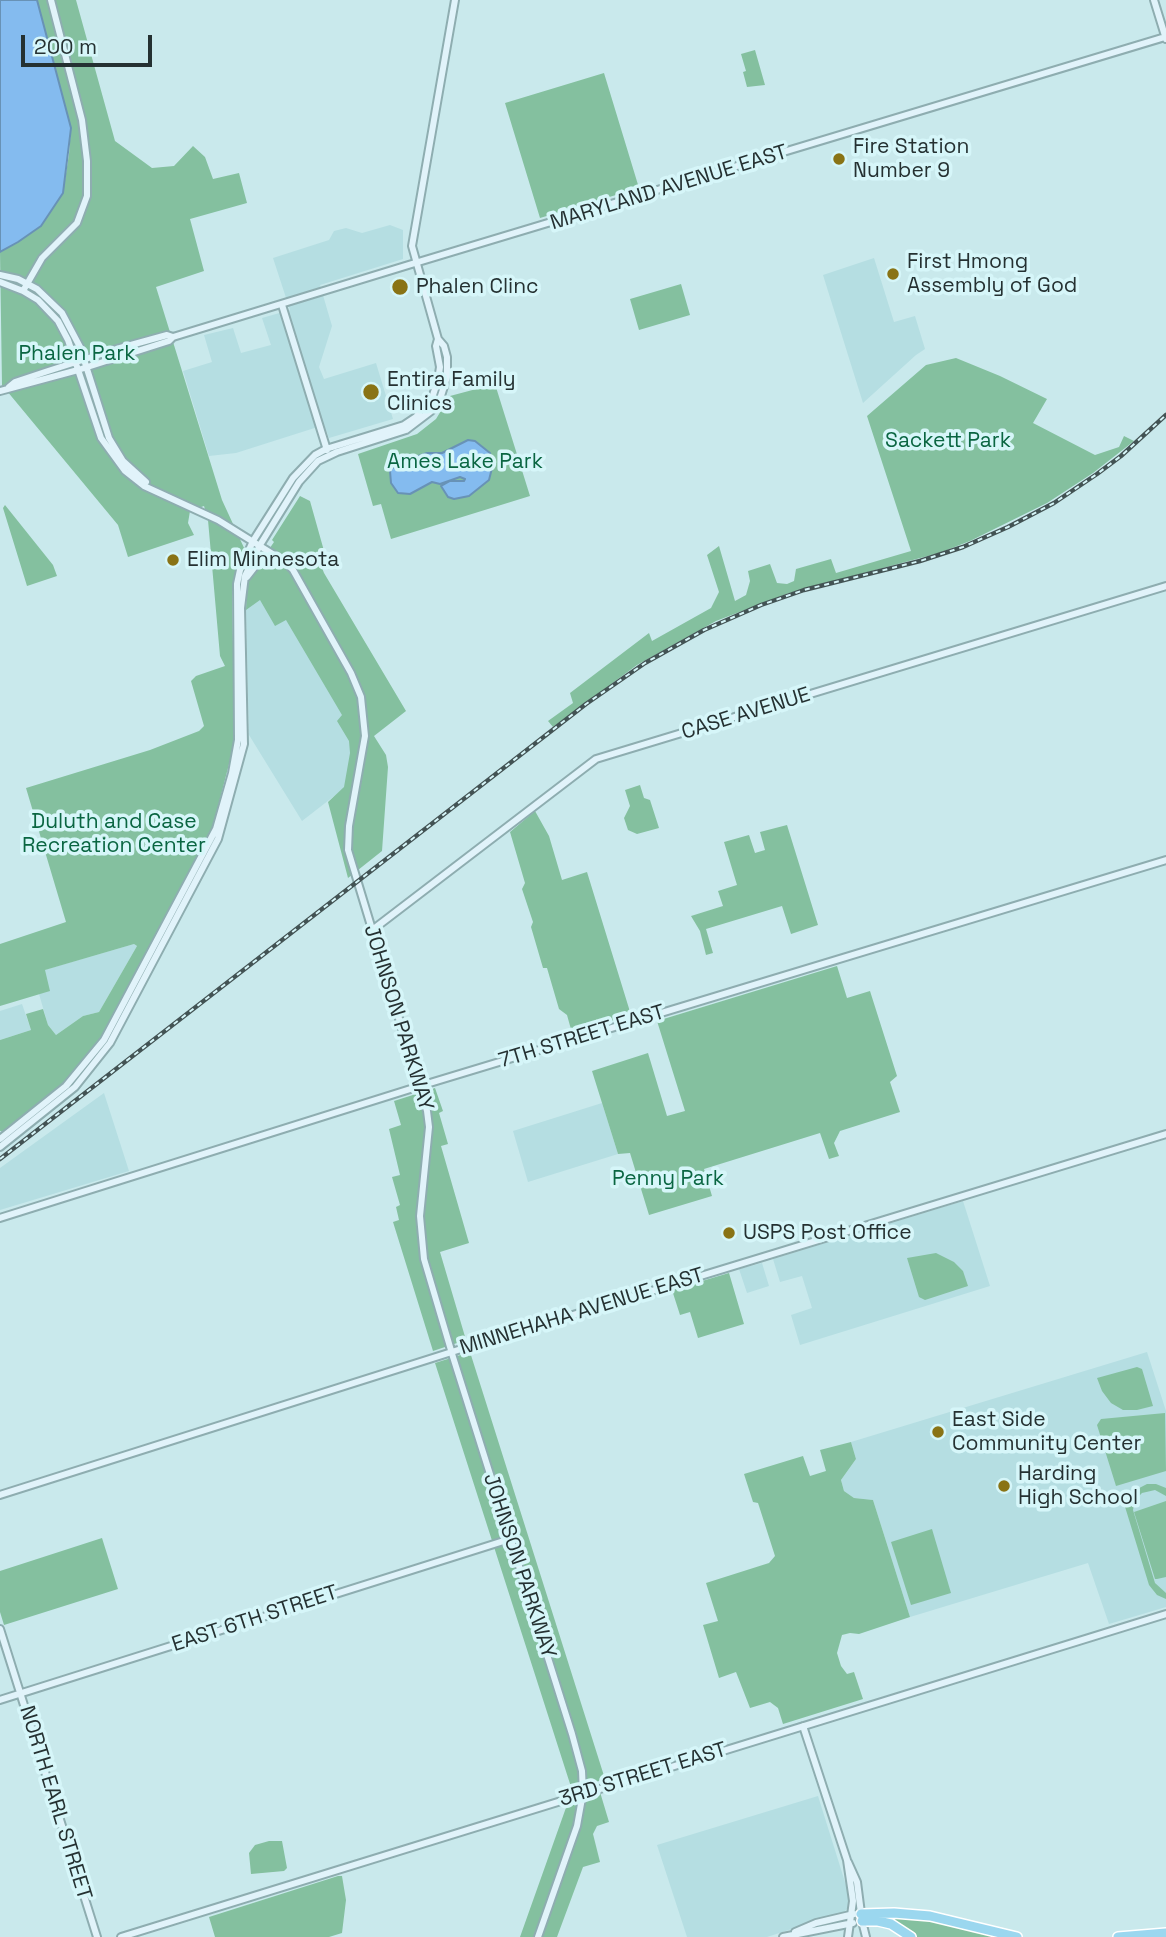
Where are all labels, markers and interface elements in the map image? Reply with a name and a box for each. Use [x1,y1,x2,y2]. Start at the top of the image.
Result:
scale bar [24,21,156,65]
text: 200 m [34,33,97,60]
place label: Fire Station Number 9 [853,134,969,184]
street label: MARYLAND AVENUE EAST [547,140,791,236]
marker: Fire Station Number 9 [831,151,847,167]
place label: First Hmong Assembly of God [907,249,1077,299]
marker: First Hmong Assembly of God [885,266,901,282]
place label: Phalen Clinc [416,274,539,300]
marker: Phalen Clinc [390,277,410,297]
park label: Phalen Park [18,341,136,367]
place label: Entira Family Clinics [387,367,516,417]
marker: Entira Family Clinics [361,382,381,402]
park label: Sackett Park [885,428,1011,454]
park label: Ames Lake Park [387,449,543,475]
place label: Elim Minnesota [187,547,339,573]
marker: Elim Minnesota [165,552,181,568]
street label: CASE AVENUE [679,682,813,746]
park label: Duluth and Case Recreation Center [22,809,206,859]
street label: JOHNSON PARKWAY [358,922,438,1114]
street label: 7TH STREET EAST [496,1000,668,1074]
park label: Penny Park [612,1166,724,1192]
place label: USPS Post Office [743,1220,912,1246]
marker: USPS Post Office [721,1225,737,1241]
street label: MINNEHAHA AVENUE EAST [457,1263,707,1361]
place label: East Side Community Center [952,1407,1141,1457]
marker: East Side Community Center [930,1424,946,1440]
place label: Harding High School [1018,1461,1138,1511]
street label: JOHNSON PARKWAY [477,1470,561,1662]
marker: Harding High School [996,1478,1012,1494]
street label: EAST 6TH STREET [169,1580,341,1658]
street label: NORTH EARL STREET [13,1703,97,1903]
street label: 3RD STREET EAST [556,1738,730,1812]

